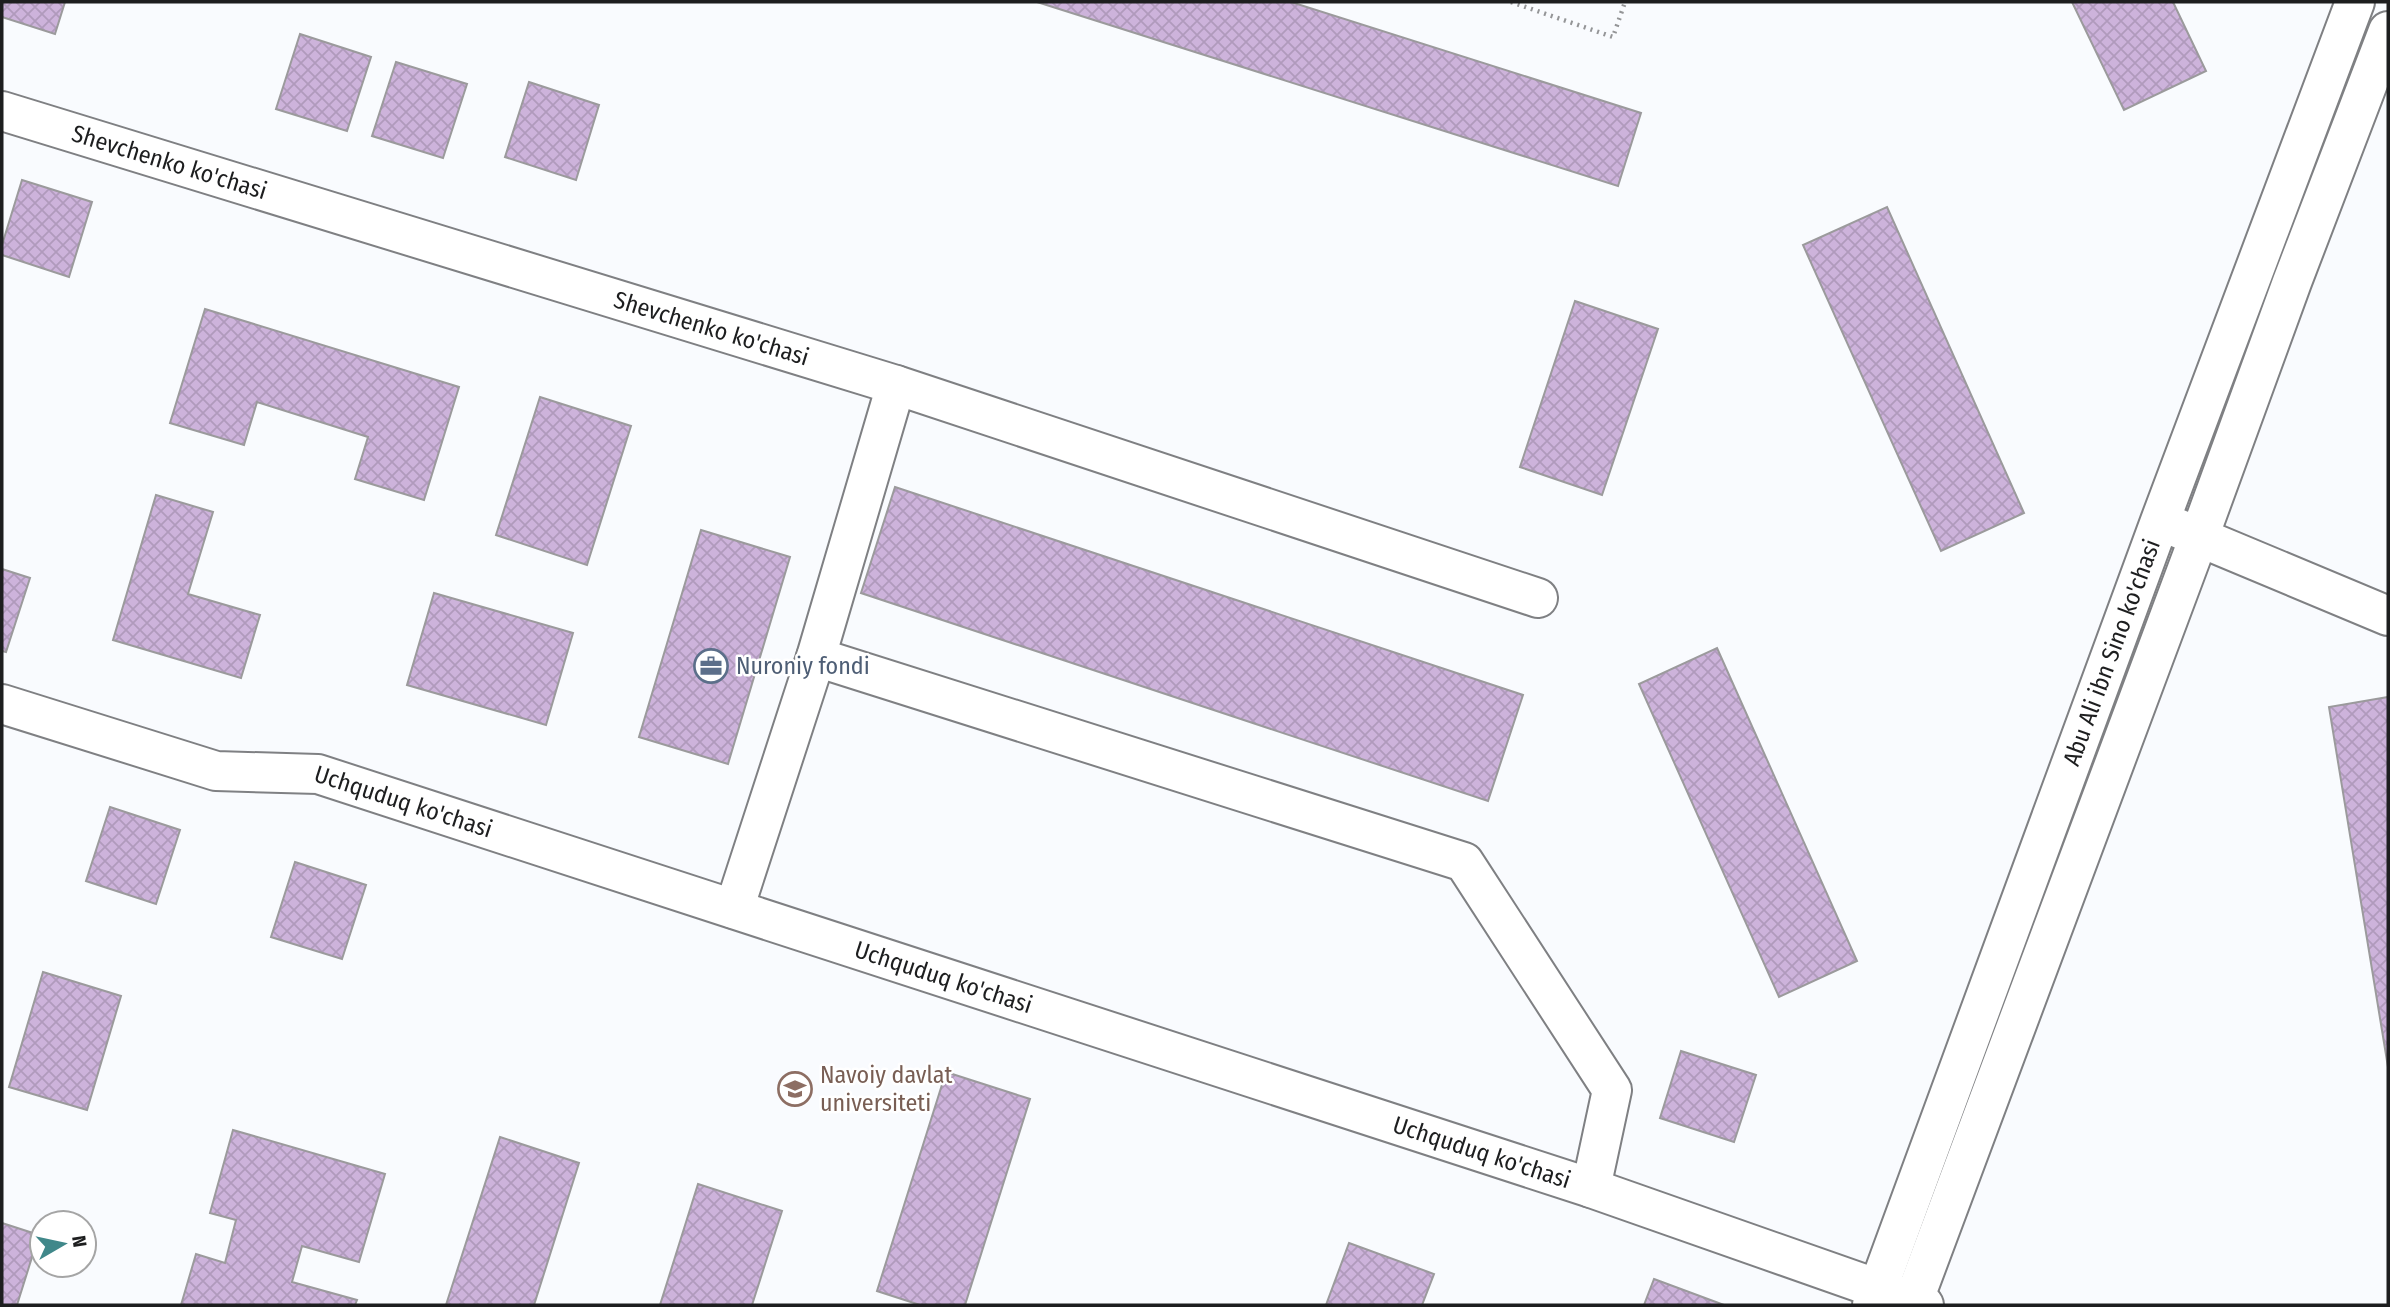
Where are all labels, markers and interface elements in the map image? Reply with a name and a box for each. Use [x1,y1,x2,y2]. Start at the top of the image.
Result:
street label: Shevchenko ko'chasi [68,119,270,205]
street label: Shevchenko ko'chasi [611,285,812,371]
street label: Abu Ali ibn Sino ko'chasi [2057,536,2166,770]
office icon: Nuroniy fondi [692,647,730,685]
place label: Nuroniy fondi [736,652,870,680]
street label: Uchquduq ko'chasi [311,760,496,844]
street label: Uchquduq ko'chasi [851,935,1036,1019]
place label: Navoiy davlat universiteti [820,1061,952,1117]
school or university icon: Navoiy davlat universiteti [776,1070,814,1108]
street label: Uchquduq ko'chasi [1389,1110,1574,1194]
north arrow [28,1209,98,1279]
text: N [67,1234,92,1249]

